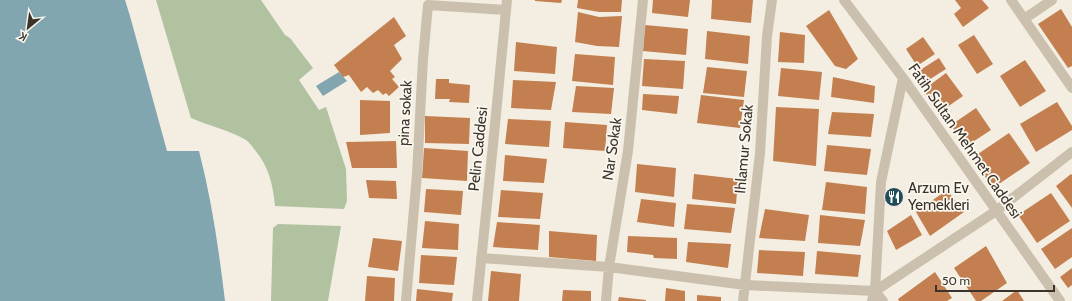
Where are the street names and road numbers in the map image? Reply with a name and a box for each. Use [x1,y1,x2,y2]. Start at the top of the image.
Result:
street label: Fatih Sultan Mehmet Caddesi [905,60,1025,222]
street label: pina sokak [394,80,416,146]
street label: Ihlamur Sokak [731,103,757,194]
street label: Pelin Caddesi [465,106,491,192]
street label: Nar Sokak [599,116,625,182]

